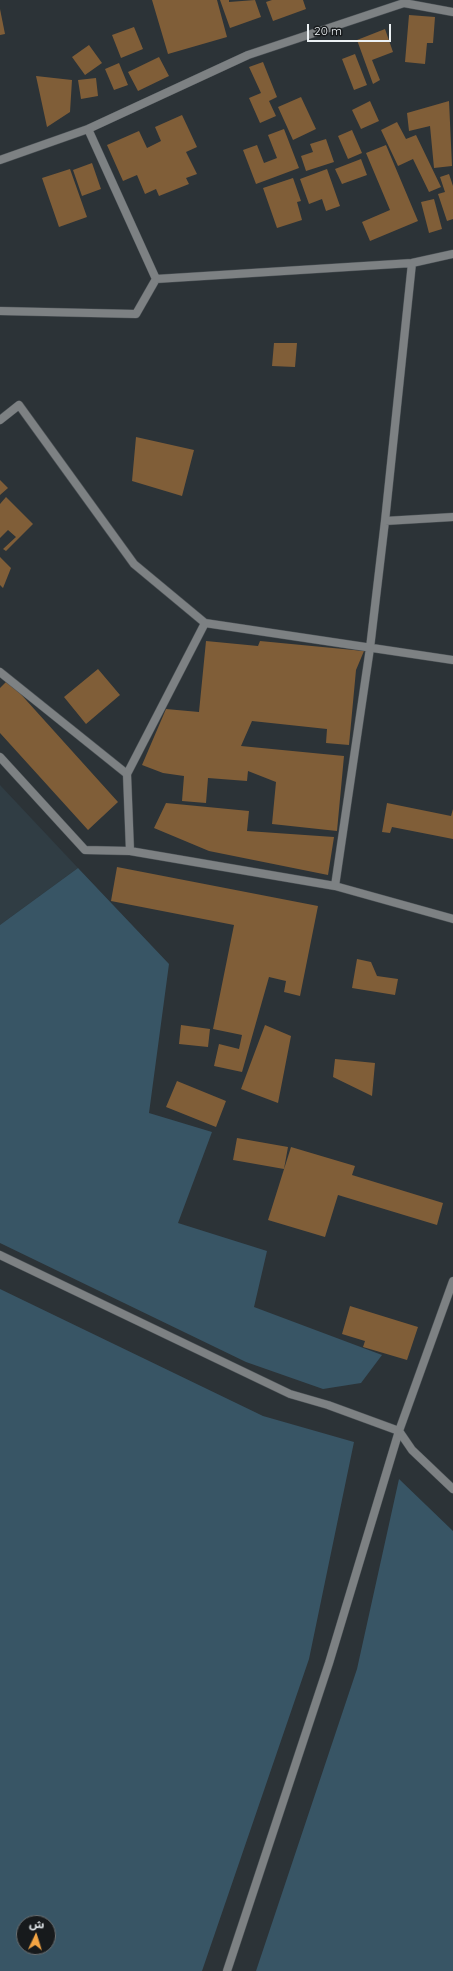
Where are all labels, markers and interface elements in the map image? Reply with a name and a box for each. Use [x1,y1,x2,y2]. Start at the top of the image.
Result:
scale bar [309,16,393,42]
text: 20 m [314,23,342,38]
north arrow [16,1915,56,1955]
text: ش [29,1917,45,1932]

